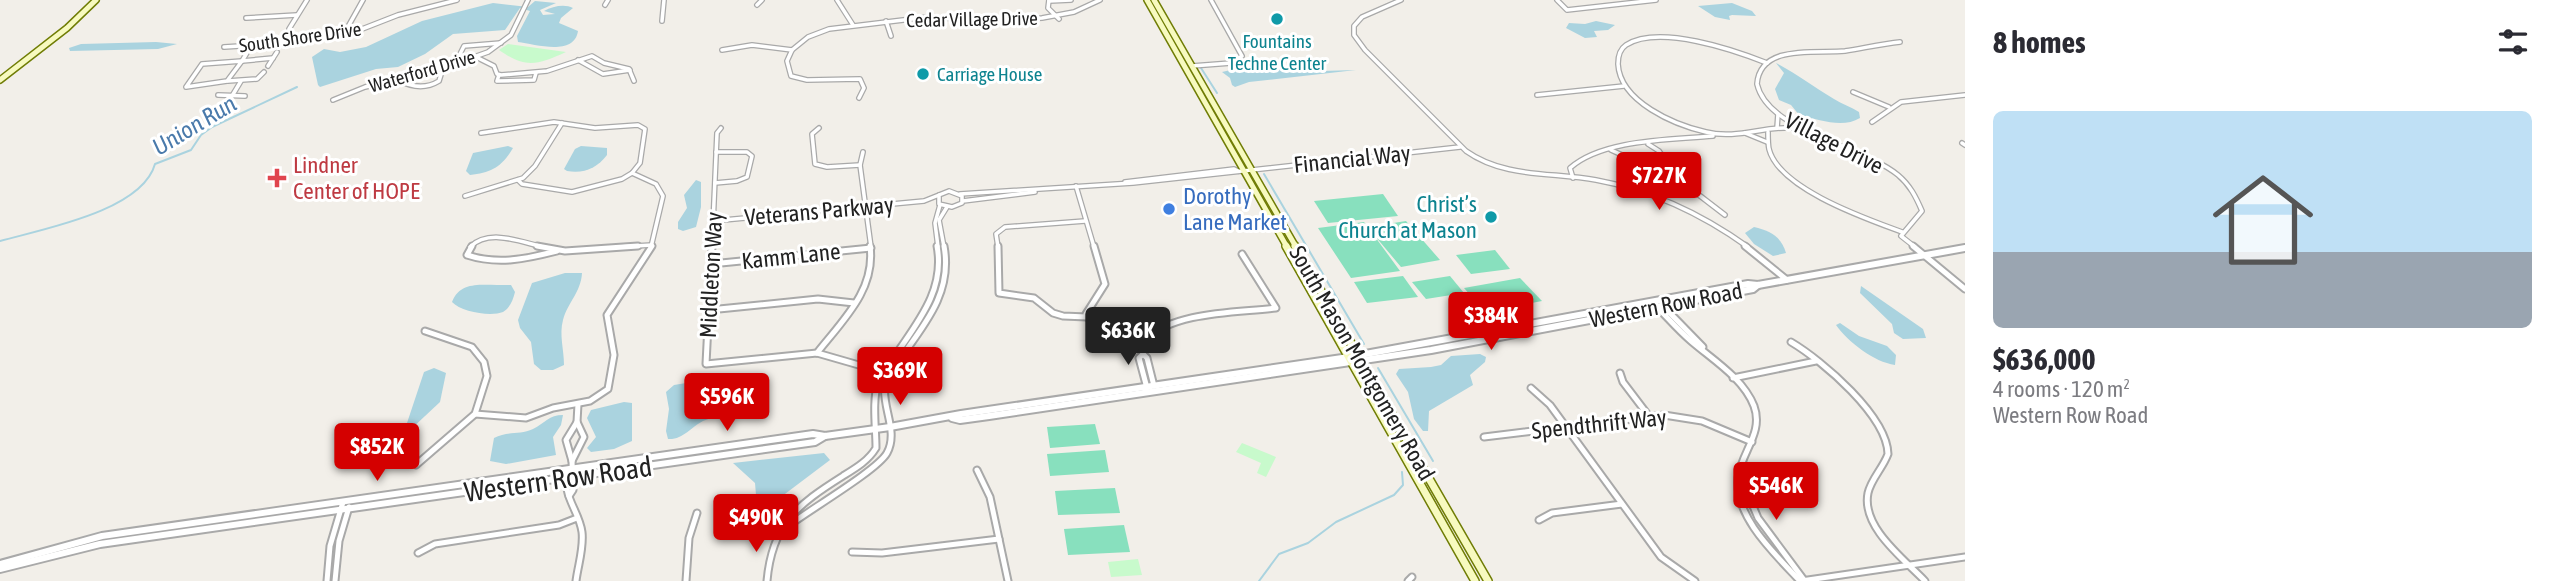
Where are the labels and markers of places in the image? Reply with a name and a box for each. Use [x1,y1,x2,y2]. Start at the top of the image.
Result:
marker: Fountains Techne Center [1269,11,1285,27]
place label: Fountains Techne Center [1228,30,1327,74]
place label: Carriage House [937,63,1042,85]
marker: Carriage House [915,66,931,82]
place label: Lindner Center of HOPE [293,152,420,204]
pin: $727K [1610,152,1708,212]
marker: Lindner Center of HOPE [267,168,287,188]
place label: Dorothy Lane Market [1183,183,1287,235]
place label: Christ’s Church at Mason [1338,191,1477,243]
marker: Dorothy Lane Market [1161,201,1177,217]
marker: Christ’s Church at Mason [1483,209,1499,225]
pin: $384K [1442,292,1540,352]
pin: $636K [1079,308,1177,367]
pin: $369K [851,348,949,407]
pin: $596K [678,374,776,433]
pin: $852K [328,424,426,483]
pin: $546K [1727,462,1825,522]
pin: $490K [707,494,805,554]

